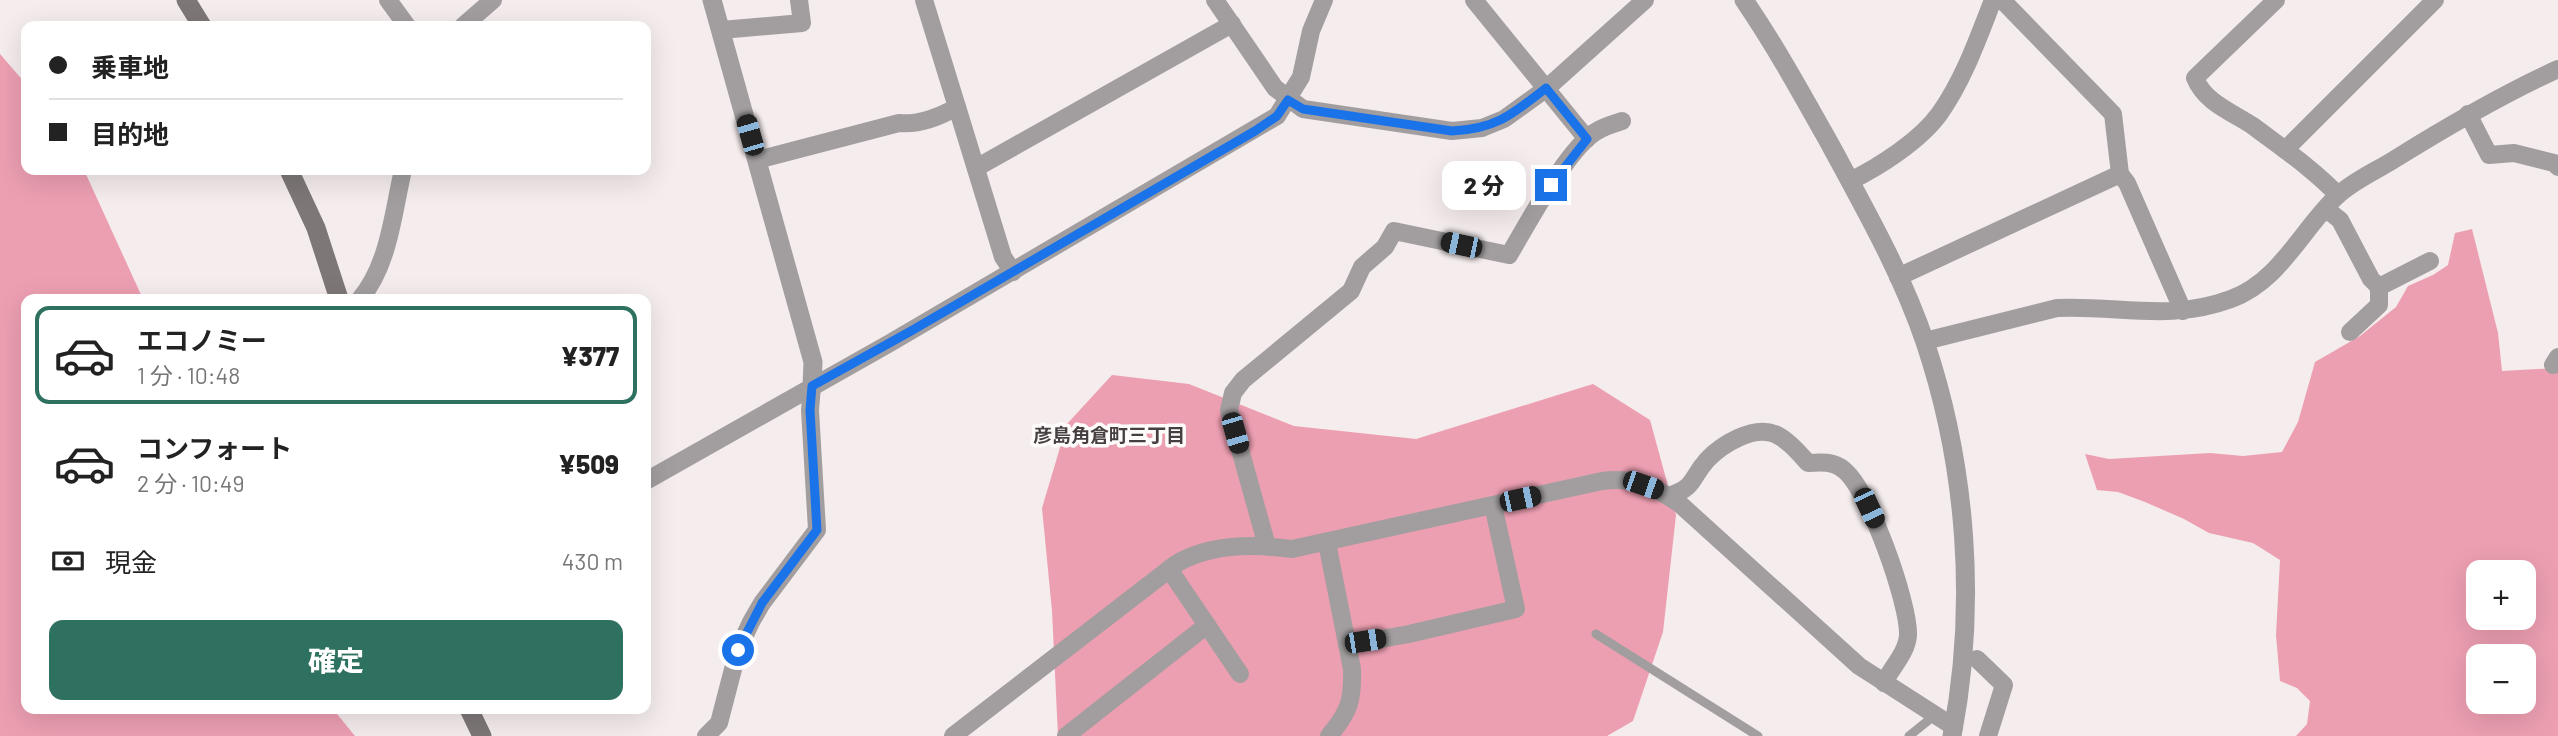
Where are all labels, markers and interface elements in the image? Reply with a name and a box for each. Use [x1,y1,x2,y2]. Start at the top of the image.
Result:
text: 乗車地 [91,51,169,82]
car [735,112,766,158]
text: 目的地 [91,118,169,149]
callout: 2 分 [1442,160,1526,210]
route end [1535,169,1567,201]
text: 2 分 [1464,171,1504,199]
car [1439,230,1484,260]
icon: car [53,324,116,387]
text: エコノミー [137,324,267,355]
text: ¥377 [561,340,619,371]
text: 1 分 · 10:48 [137,361,240,389]
car [1220,410,1251,456]
district label: 彦島角倉町三丁目 [1033,423,1185,446]
icon: car [53,432,116,495]
text: コンフォート [137,432,292,463]
text: ¥509 [558,448,619,479]
car [1620,468,1667,502]
text: 2 分 · 10:49 [137,469,244,497]
car [1498,484,1543,514]
car [1851,485,1888,531]
icon: cash [49,542,87,580]
text: 現金 [105,546,157,577]
text: 430 m [562,547,623,575]
map controls [2466,560,2536,714]
button: + [2466,560,2536,630]
button: 確定 [49,620,623,700]
car [1343,627,1388,655]
route start [722,634,754,666]
button: − [2466,644,2536,714]

